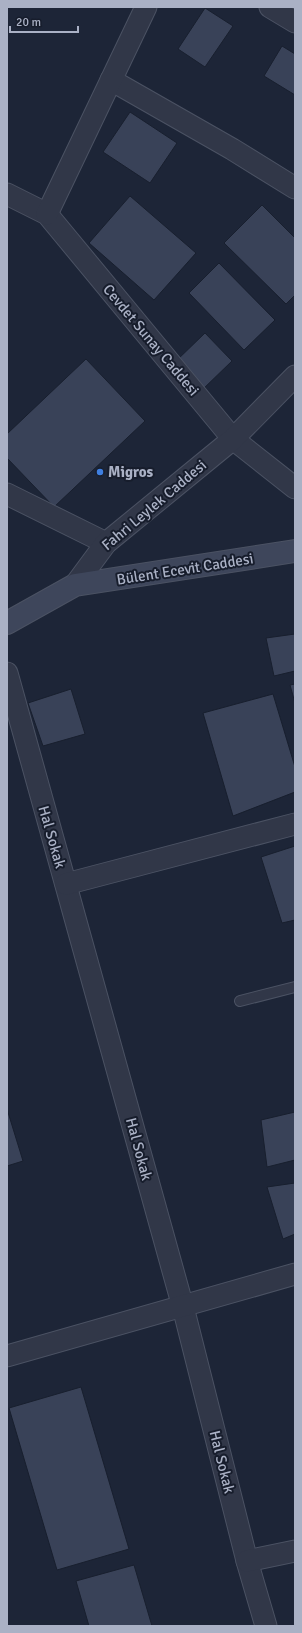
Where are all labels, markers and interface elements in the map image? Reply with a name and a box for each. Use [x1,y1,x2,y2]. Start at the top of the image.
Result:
scale bar [10,8,78,34]
text: 20 m [16,15,41,30]
street label: Cevdet Sunay Caddesi [99,281,203,399]
street label: Fahri Leylek Caddesi [98,456,210,554]
place label: Migros [108,463,154,481]
marker: Migros [95,467,105,477]
street label: Bülent Ecevit Caddesi [115,549,255,589]
street label: Hal Sokak [34,804,70,871]
street label: Hal Sokak [122,1116,156,1183]
street label: Hal Sokak [205,1429,239,1496]

